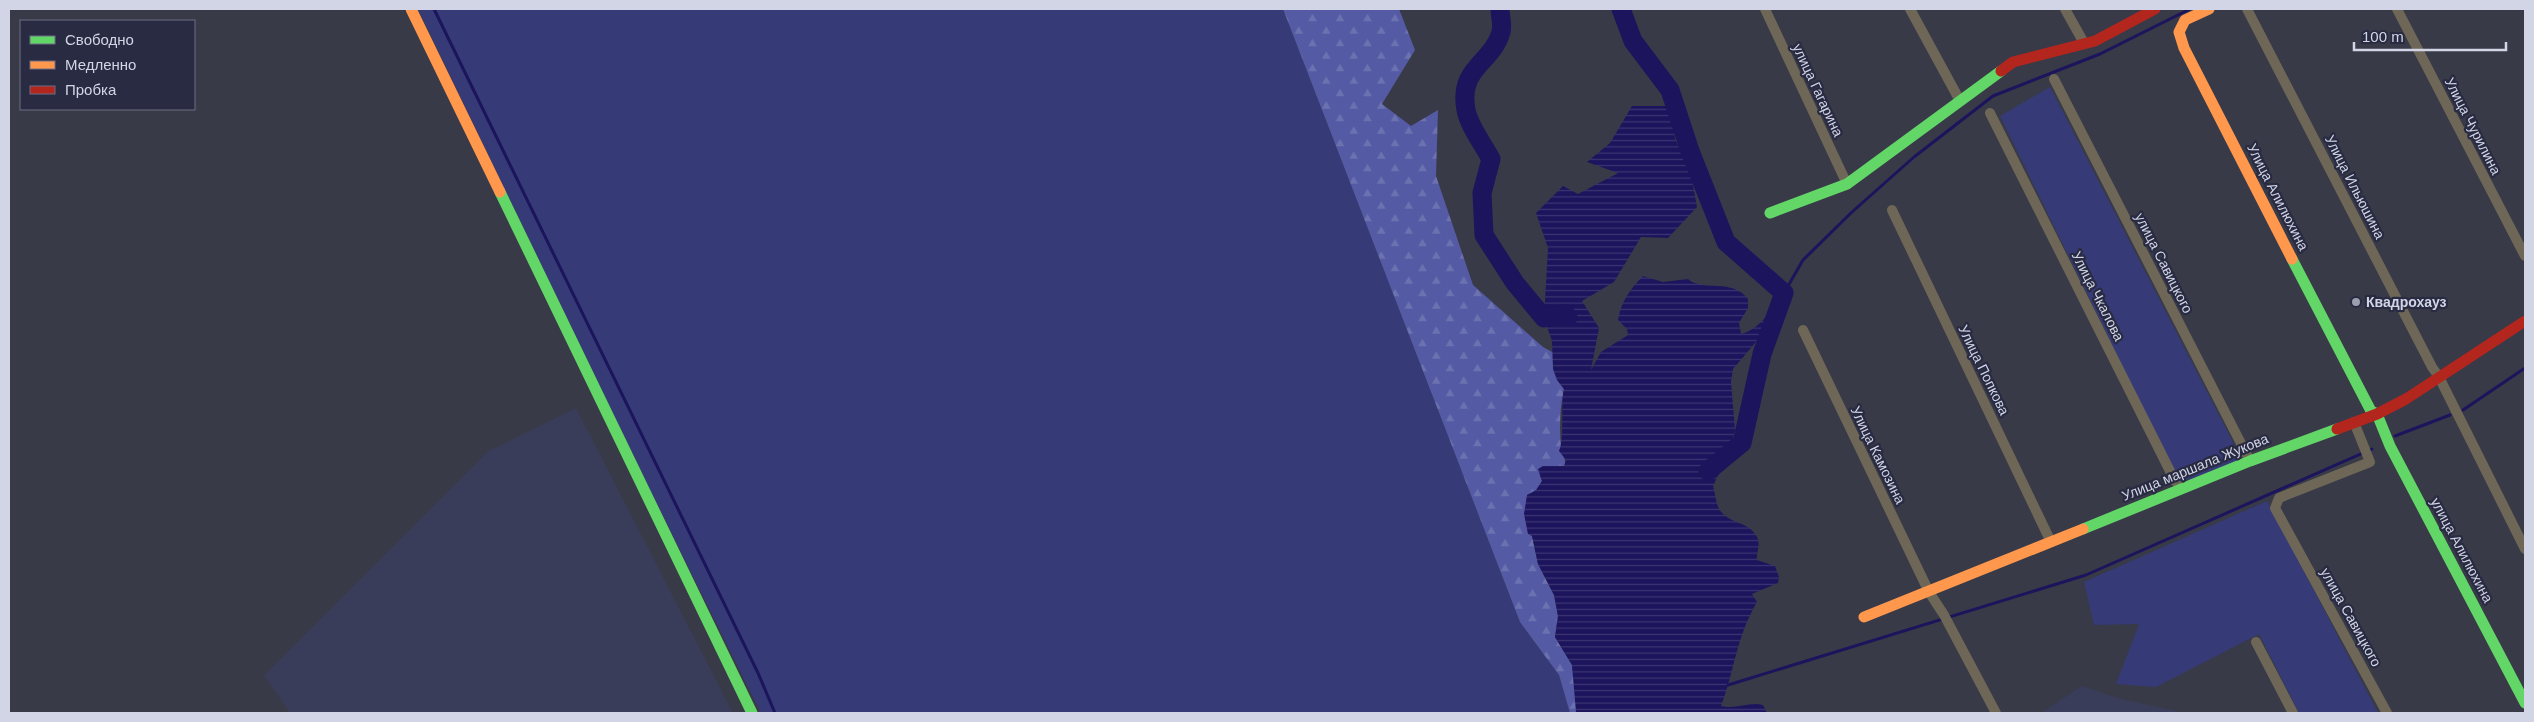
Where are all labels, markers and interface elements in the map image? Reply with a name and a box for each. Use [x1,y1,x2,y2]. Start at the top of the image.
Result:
legend [20,20,195,110]
scale bar [2354,20,2506,52]
text: 100 m [2362,28,2404,45]
text: Свободно [65,31,134,48]
street label: улица Гагарина [1789,41,1847,139]
text: Медленно [65,56,136,73]
street label: Улица Чурилина [2442,75,2504,177]
text: Пробка [65,81,117,98]
street label: Улица Ильюшина [2322,132,2388,242]
street label: Улица Алилюхина [2244,141,2312,253]
street label: улица Савицкого [2132,210,2196,316]
street label: Улица Чкалова [2069,249,2128,344]
place label: Квадрохауз [2366,294,2447,310]
marker: Квадрохауз [2350,296,2362,308]
street label: Улица Попкова [1955,322,2013,418]
street label: Улица Камозина [1847,404,1909,507]
street label: Улица маршала Жукова [2119,430,2271,504]
street label: улица Алилюхина [2428,495,2497,605]
street label: улица Савицкого [2317,565,2385,669]

